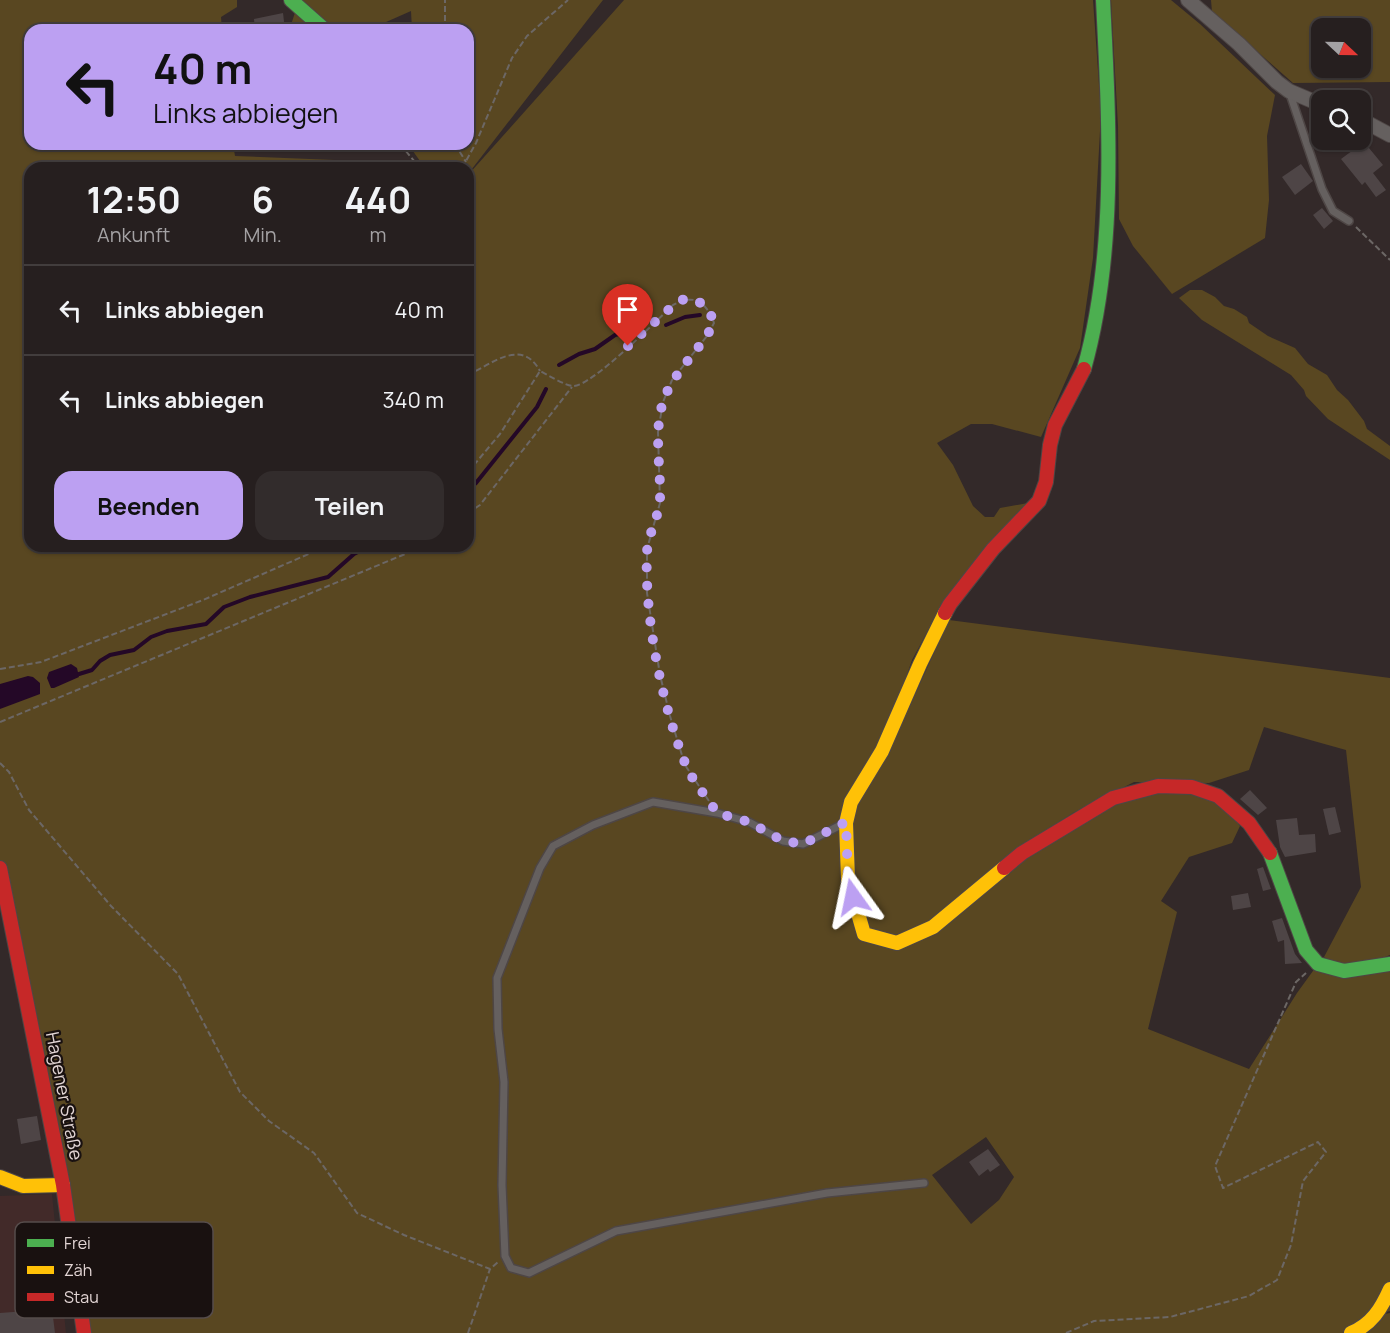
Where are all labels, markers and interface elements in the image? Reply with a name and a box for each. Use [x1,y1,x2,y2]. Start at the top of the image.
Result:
north arrow [1311,18,1371,78]
map controls [1311,18,1371,150]
text: 40 m [153,39,252,97]
icon: left [54,48,132,126]
button: search [1311,90,1371,150]
text: Links abbiegen [153,94,338,131]
text: 12:50 [87,175,181,224]
text: 6 [251,175,274,224]
text: 440 [344,175,411,224]
text: Ankunft [97,221,170,248]
text: Min. [243,221,282,248]
text: m [369,221,386,248]
pin [602,284,653,346]
icon: arrive [611,293,644,326]
icon: left [54,294,87,327]
text: Links abbiegen [105,295,264,325]
text: 40 m [395,295,444,325]
icon: left [54,384,87,417]
text: Links abbiegen [105,385,264,415]
text: 340 m [382,385,444,415]
button: Beenden [54,471,243,540]
button: Teilen [255,471,444,540]
position arrow [821,865,885,929]
street label: Hagener Straße [41,1030,89,1162]
legend [15,1222,213,1318]
text: Frei [64,1232,91,1254]
text: Zäh [64,1259,92,1281]
text: Stau [64,1286,99,1308]

